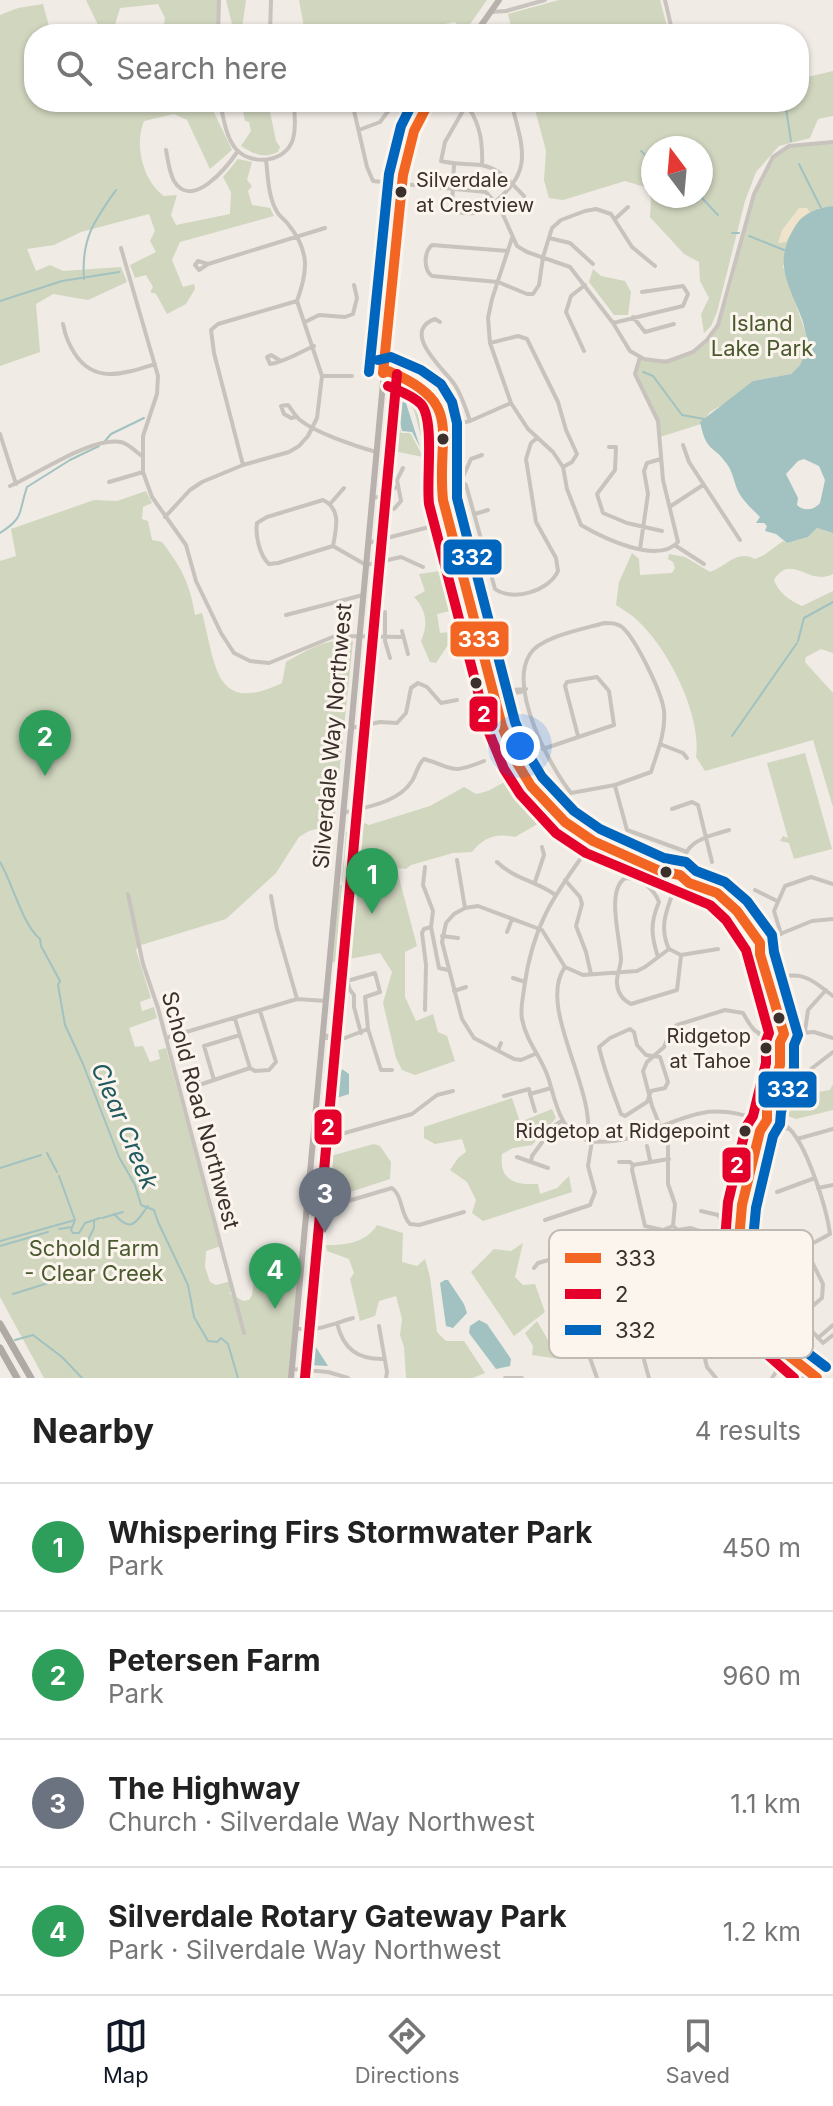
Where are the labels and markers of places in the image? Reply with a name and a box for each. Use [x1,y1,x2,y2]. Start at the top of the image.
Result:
place label: Silverdale at Crestview [416,168,534,217]
marker: Silverdale at Crestview [393,184,409,200]
unlabelled marker [435,431,451,447]
unlabelled marker [468,675,484,691]
pin: 2 [19,710,71,776]
pin: 1 [346,848,398,914]
unlabelled marker [658,864,674,880]
unlabelled marker [771,1010,787,1026]
place label: Ridgetop at Tahoe [667,1024,751,1073]
marker: Ridgetop at Tahoe [758,1040,774,1056]
place label: Ridgetop at Ridgepoint [515,1119,730,1143]
marker: Ridgetop at Ridgepoint [737,1123,753,1139]
pin: 3 [299,1167,351,1233]
pin: 4 [249,1243,301,1309]

